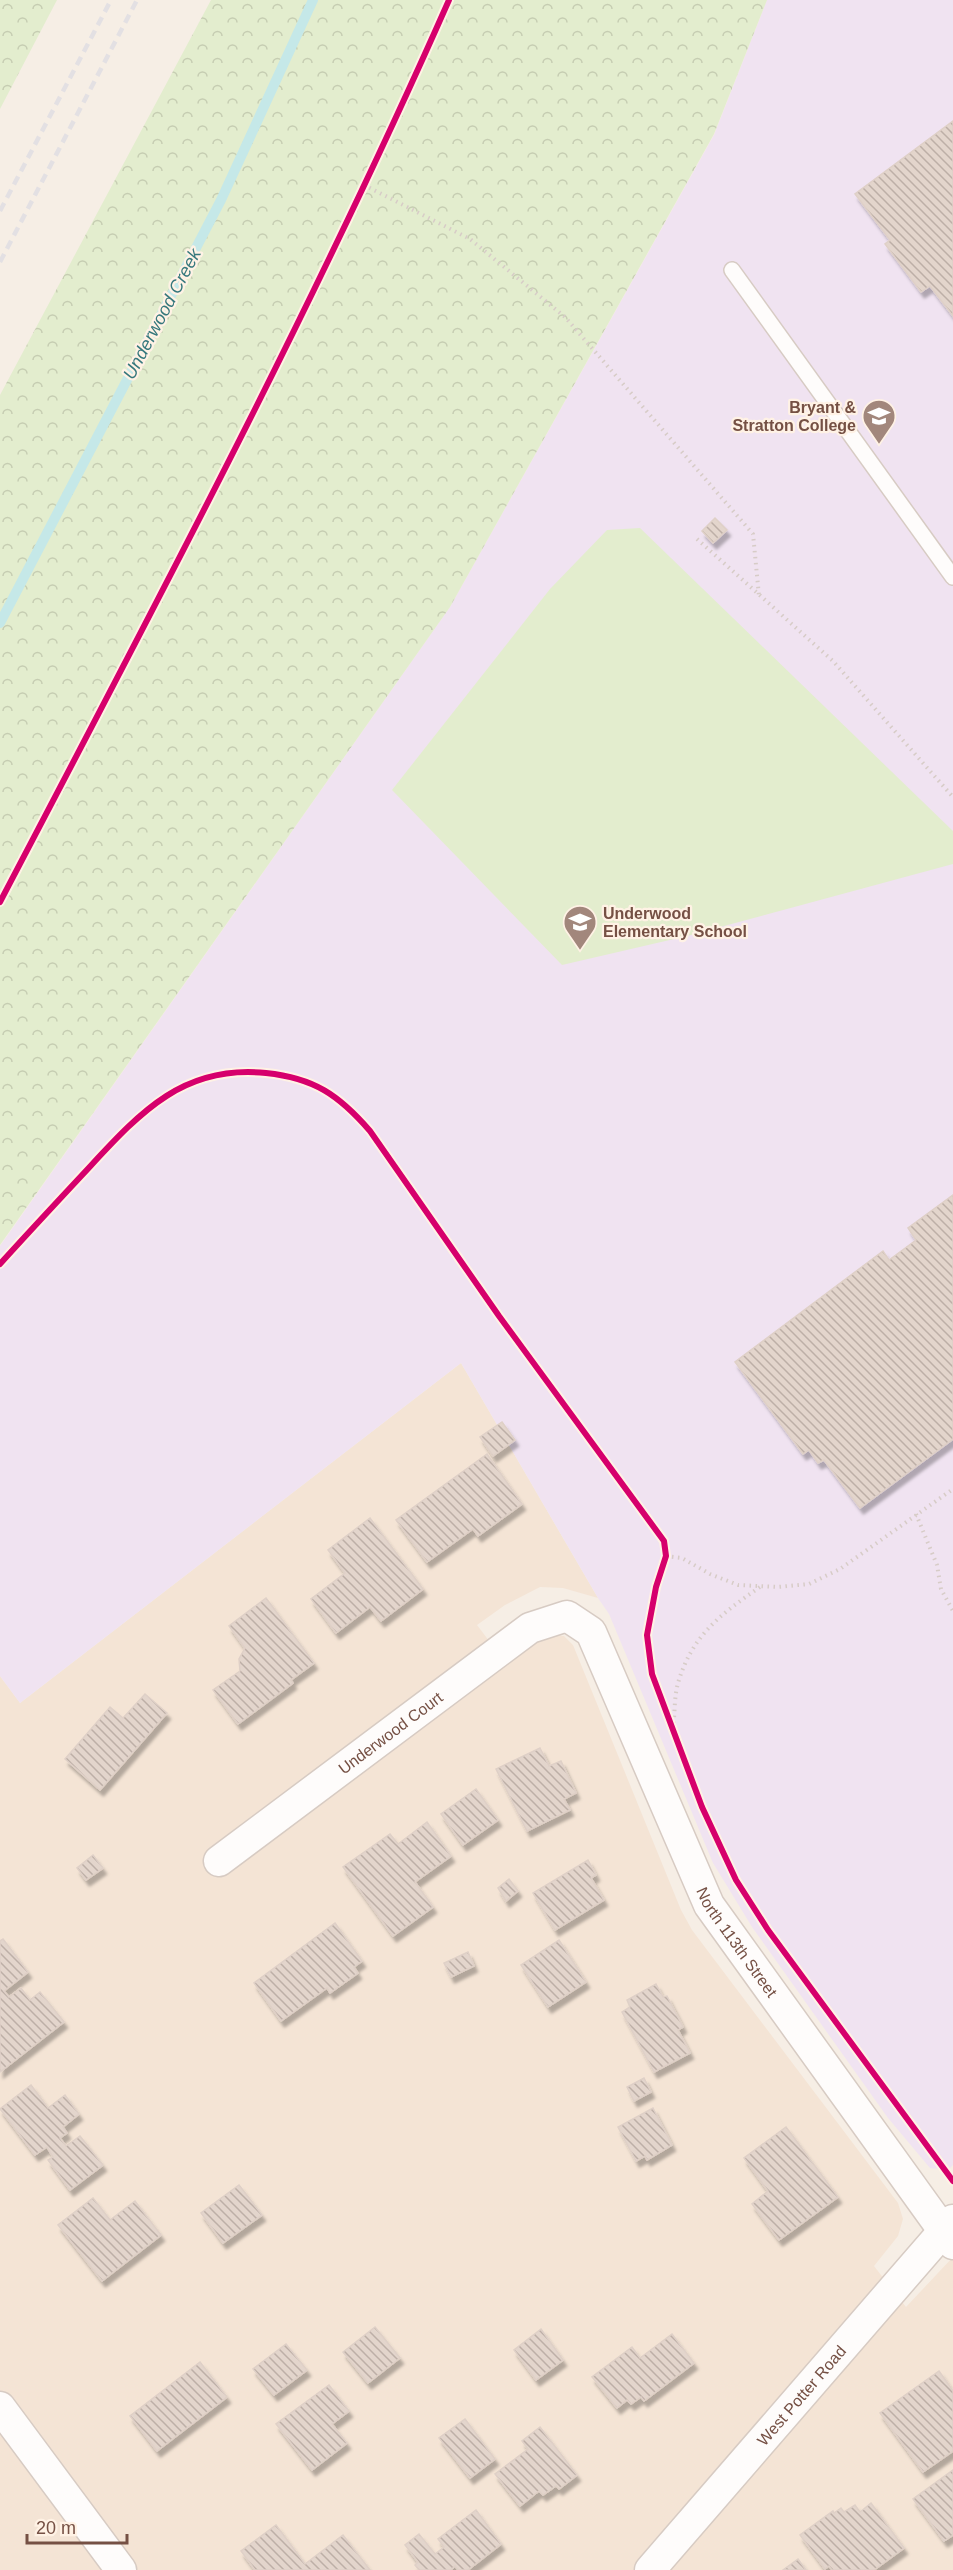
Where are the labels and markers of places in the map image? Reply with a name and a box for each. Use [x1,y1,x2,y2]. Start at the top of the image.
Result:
school or university icon: Bryant & Stratton College [861,398,897,445]
place label: Bryant & Stratton College [732,399,856,434]
school or university icon: Underwood Elementary School [562,904,598,951]
place label: Underwood Elementary School [603,905,747,940]

